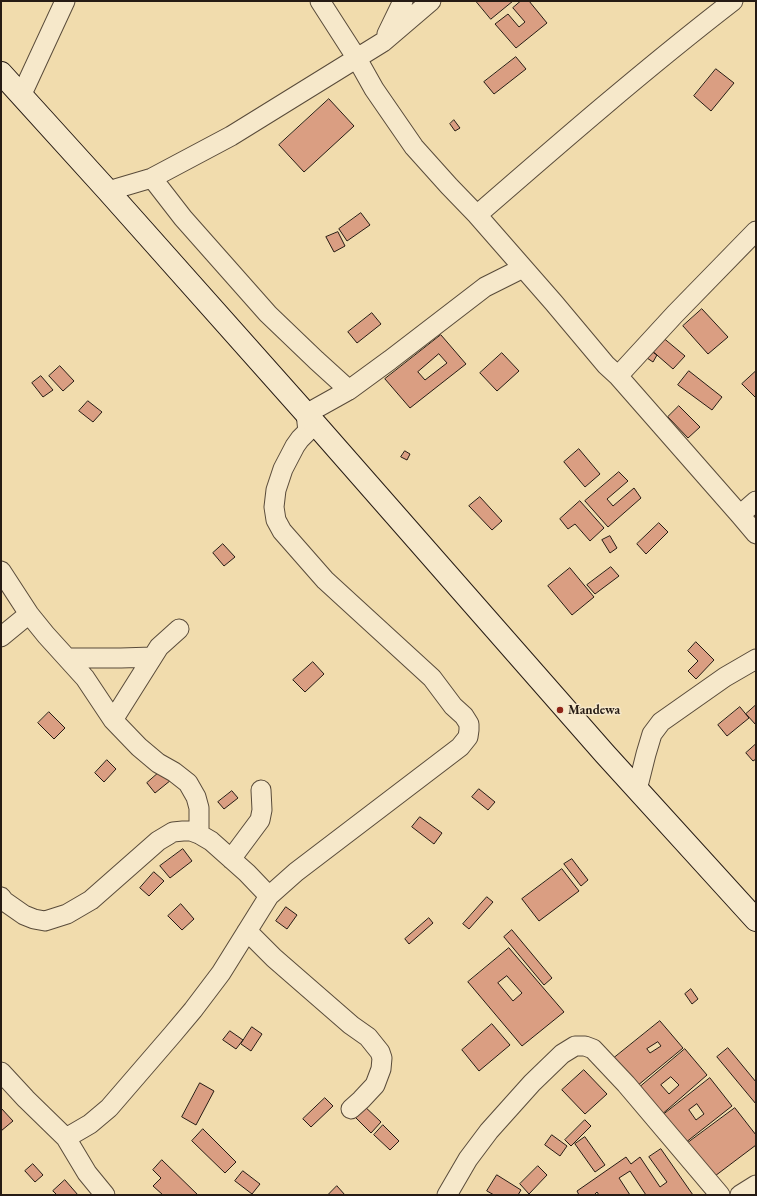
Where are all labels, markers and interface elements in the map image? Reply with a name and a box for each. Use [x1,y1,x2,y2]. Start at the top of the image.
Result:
place label: Mandewa [568,702,620,718]
marker: Mandewa [555,705,565,715]

